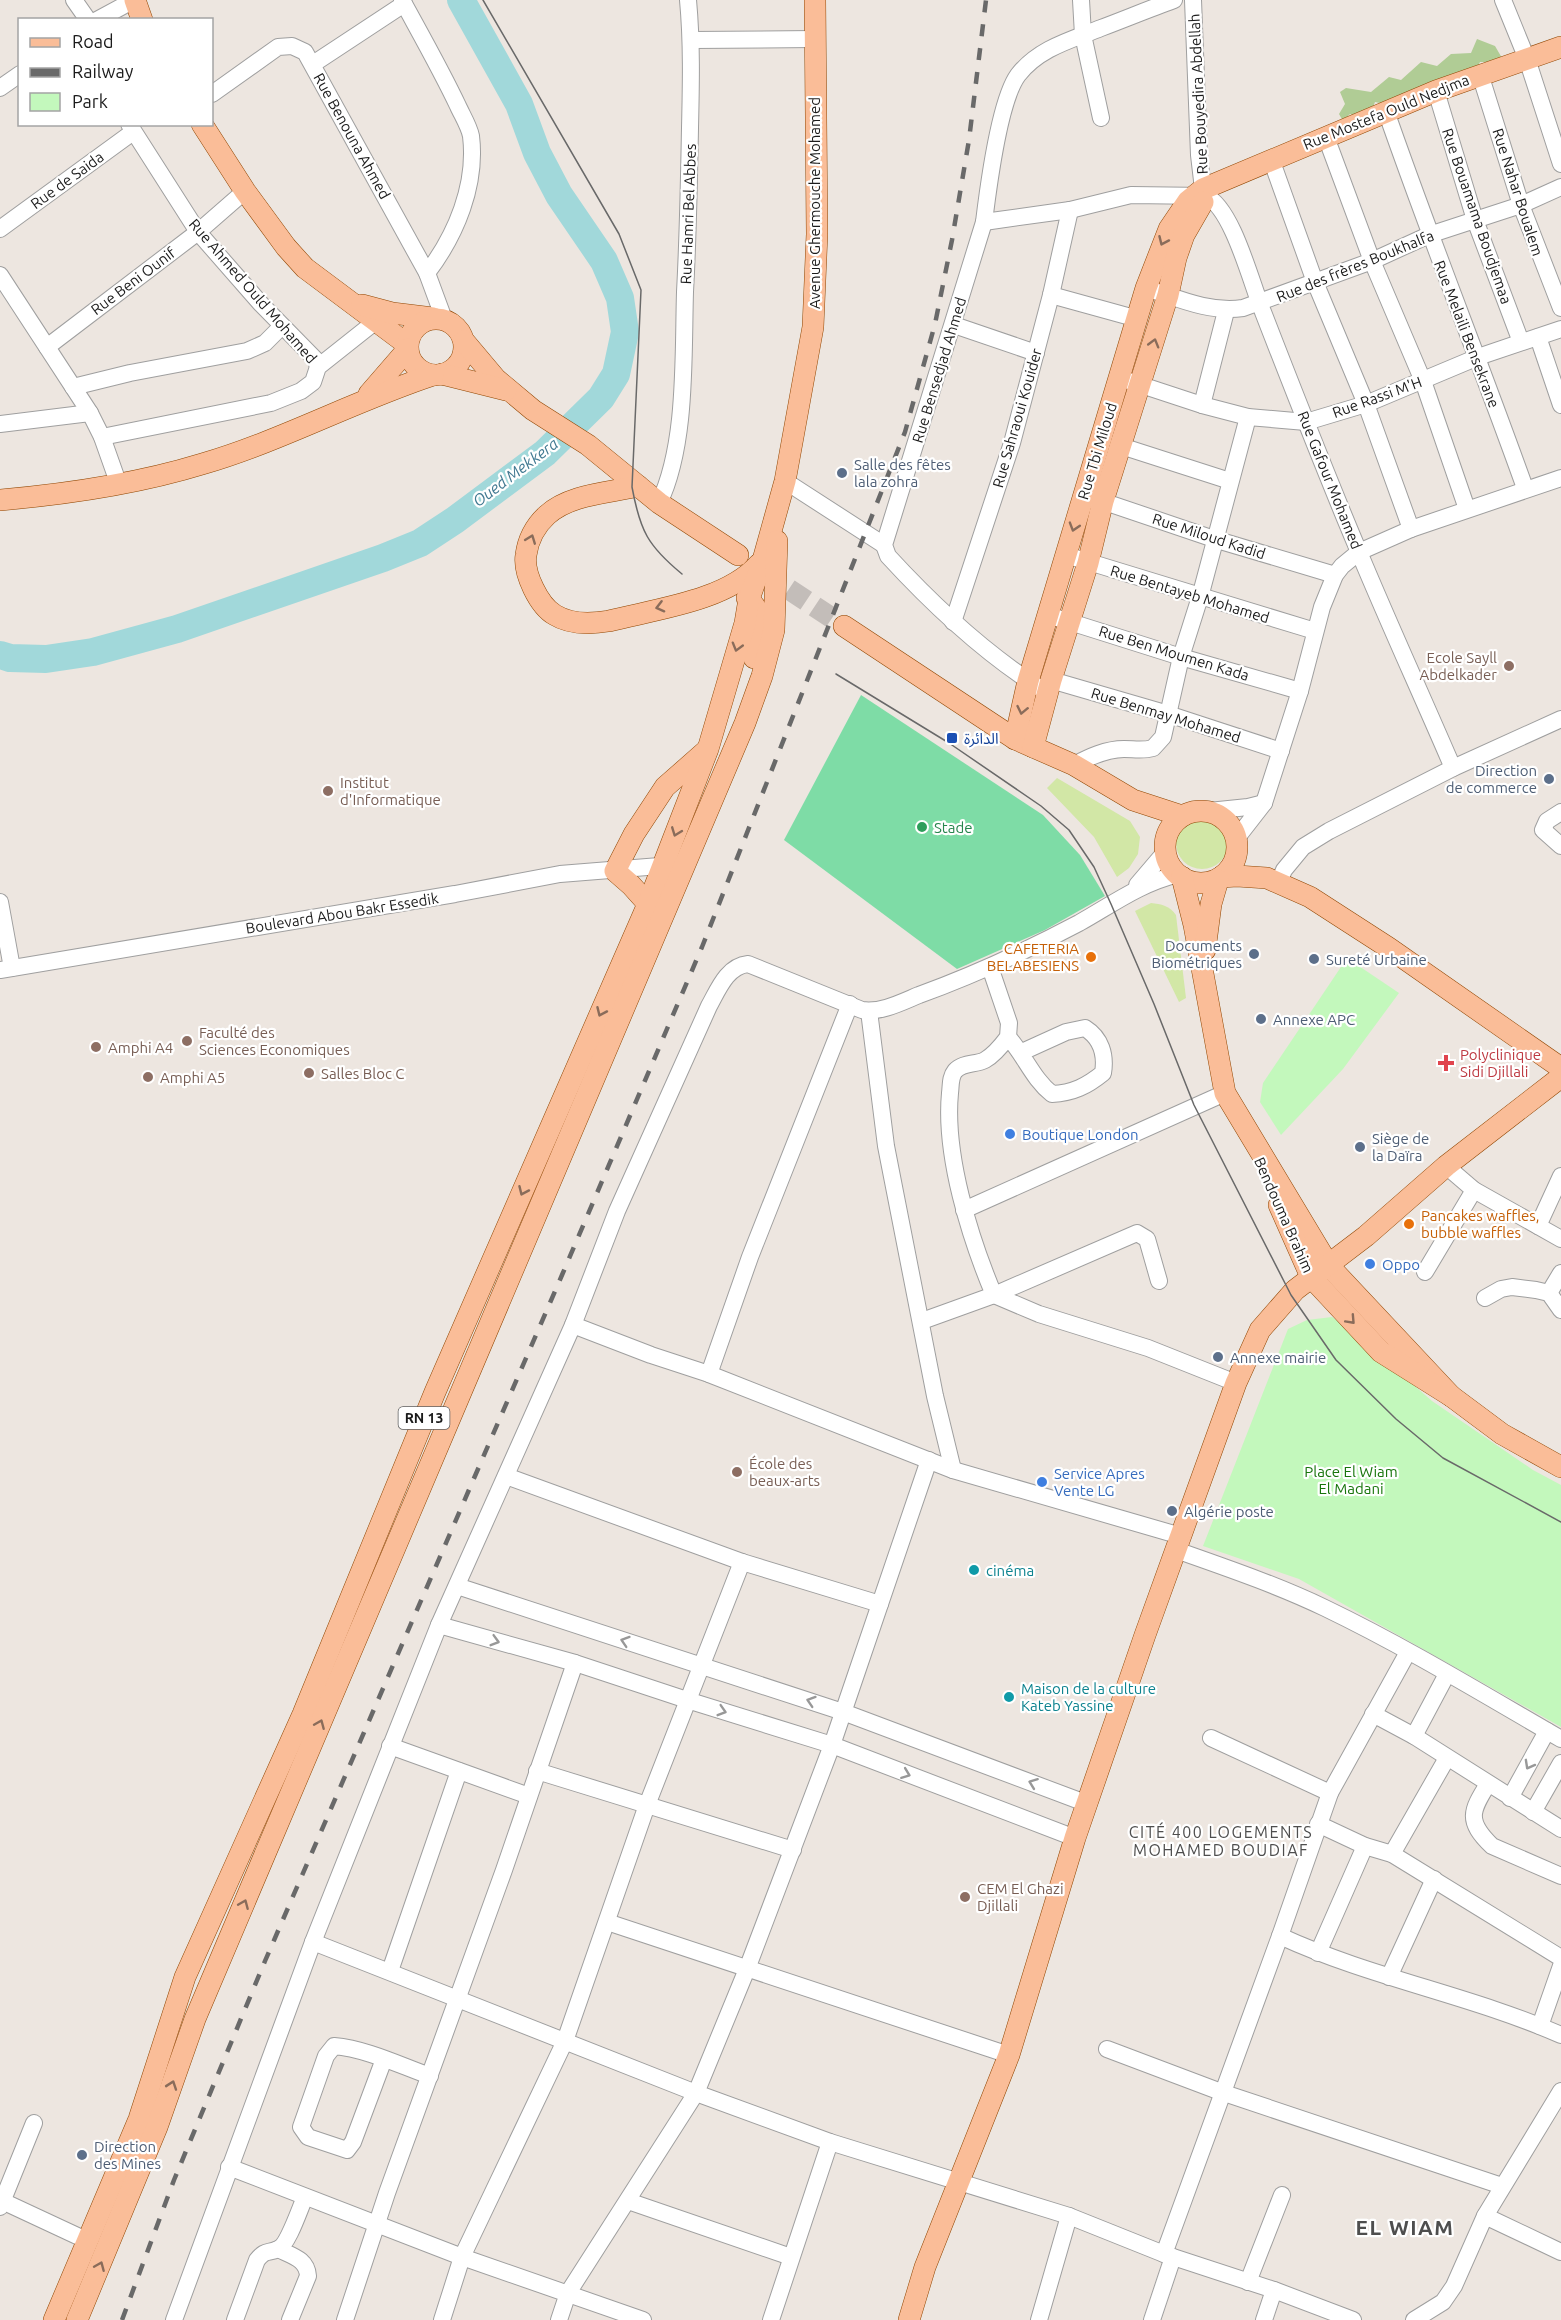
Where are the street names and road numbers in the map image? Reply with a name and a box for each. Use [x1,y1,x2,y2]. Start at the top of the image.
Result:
street label: Rue Bouyedira Abdellah [1185,13,1211,175]
street label: Rue Benouna Ahmed [310,70,394,202]
street label: Rue Mostefa Ould Nedjma [1301,71,1471,153]
street label: Avenue Ghermouche Mohamed [806,97,823,309]
street label: Rue Bouamama Boudjemaa [1439,126,1515,306]
street label: Rue Nahar Boualem [1489,126,1547,258]
street label: Rue Hamri Bel Abbes [677,143,699,285]
street label: Rue de Saida [27,148,107,212]
street label: Rue Ahmed Ould Mohamed [186,215,320,367]
street label: Rue des frères Boukhalfa [1274,227,1436,305]
street label: Rue Beni Ounif [87,244,179,318]
street label: Rue Melaili Bensekrane [1431,258,1503,410]
street label: Rue Bensedjad Ahmed [909,295,969,445]
street label: Rue Sahraoui Kouider [989,346,1045,490]
street label: Rue Rassi M'H [1330,373,1424,421]
street label: Rue Tbi Miloud [1074,400,1120,502]
street label: Rue Gafour Mohamed [1294,408,1366,552]
street label: Rue Miloud Kadid [1150,510,1268,562]
street label: Rue Bentayeb Mohamed [1108,562,1272,626]
street label: Rue Ben Moumen Kada [1097,622,1251,684]
street label: Rue Benmay Mohamed [1089,684,1243,746]
street label: Boulevard Abou Bakr Essedik [244,889,440,937]
street label: Bendouma Brahim [1251,1155,1317,1275]
road number: RN 13 [398,1407,450,1429]

